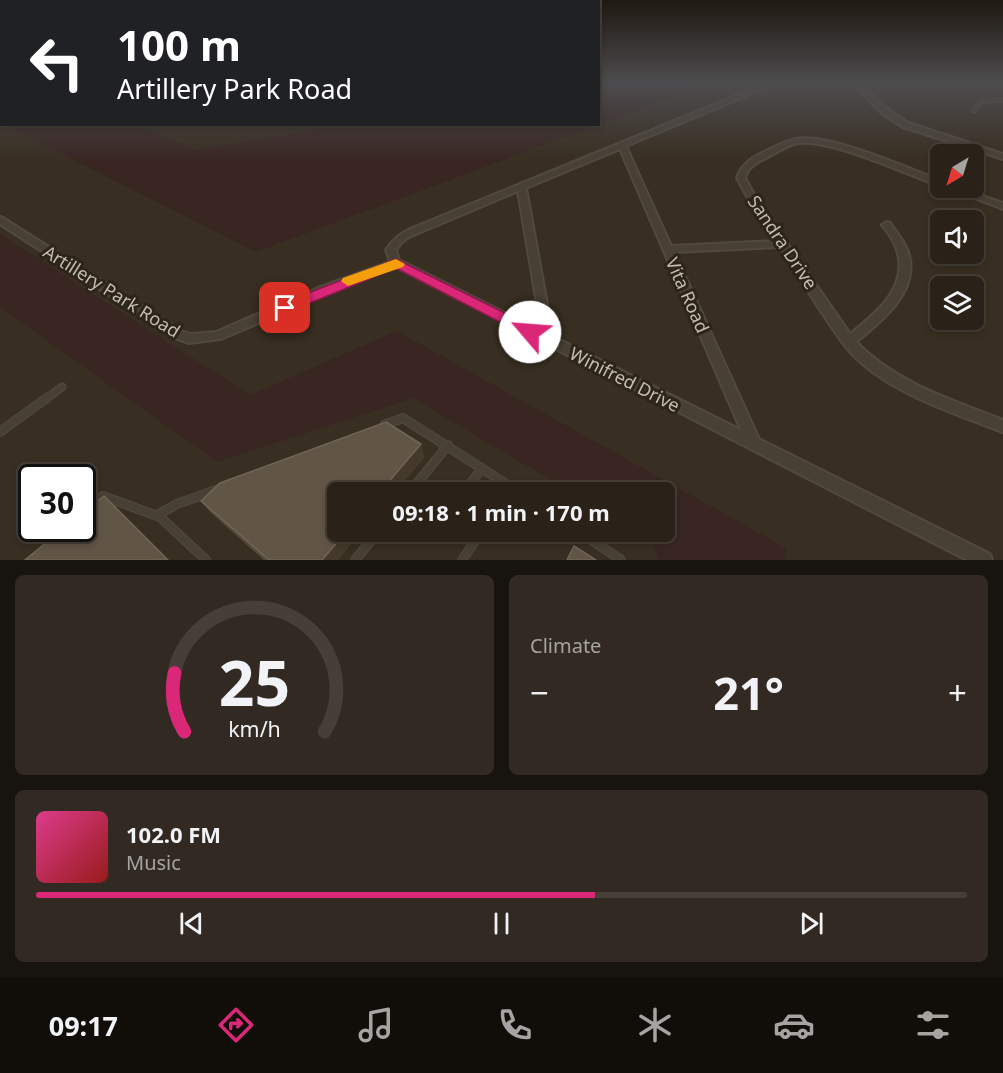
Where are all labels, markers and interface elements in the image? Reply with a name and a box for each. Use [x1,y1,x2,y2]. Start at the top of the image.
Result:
text: 100 m [117,16,241,73]
icon: left [18,24,96,102]
text: Artillery Park Road [117,70,352,107]
north arrow [930,144,984,198]
map controls [930,144,984,330]
street label: Sandra Drive [743,190,823,294]
button: sound [930,210,984,264]
street label: Artillery Park Road [39,239,185,343]
street label: Vita Road [661,254,715,336]
button: layers [930,276,984,330]
pin [259,282,310,333]
icon: arrive [268,291,301,324]
position arrow [498,300,562,364]
street label: Winifred Drive [566,341,684,417]
speed limit sign: 30 [18,464,96,542]
text: 09:18 · 1 min · 170 m [392,497,610,527]
text: Climate [530,632,601,659]
text: 25 [219,639,290,724]
text: 21° [713,662,784,723]
text: − [530,670,549,715]
text: + [948,670,967,715]
text: km/h [228,714,281,743]
text: 102.0 FM [126,819,221,849]
text: Music [126,849,181,876]
icon: previous [175,907,208,940]
icon: pause [485,907,518,940]
icon: next [795,907,828,940]
icon: directions [215,1004,257,1046]
icon: music [355,1004,397,1046]
icon: phone [494,1004,536,1046]
icon: climate [634,1004,676,1046]
icon: car [773,1004,815,1046]
icon: filters [912,1004,954,1046]
text: 09:17 [49,1007,118,1044]

